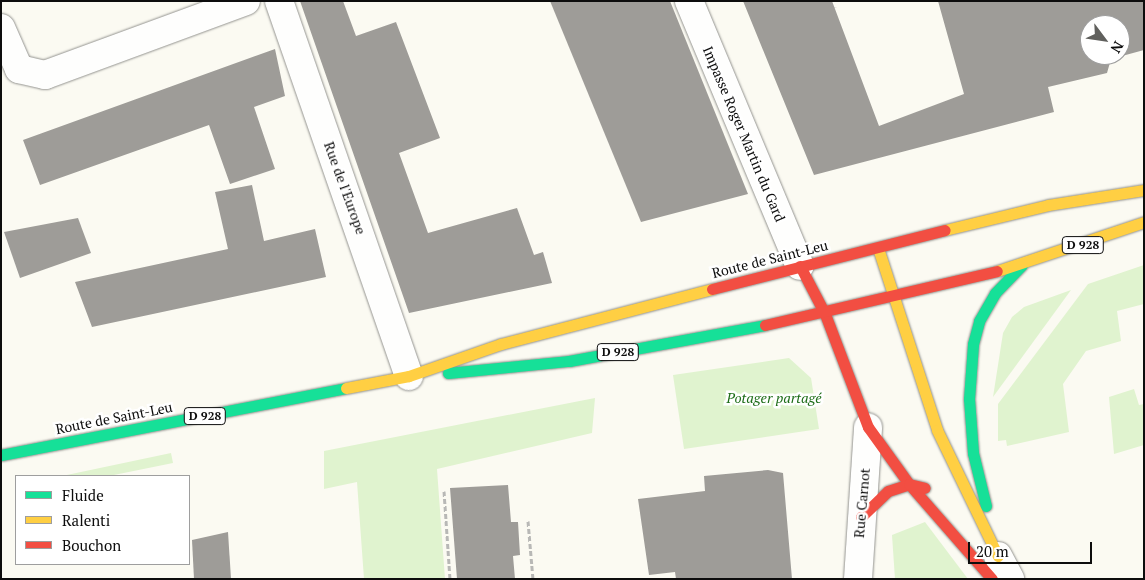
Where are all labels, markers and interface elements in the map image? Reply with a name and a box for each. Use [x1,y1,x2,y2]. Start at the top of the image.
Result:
north arrow [1080,15,1130,65]
text: N [1107,38,1128,57]
street label: Impasse Roger Martin du Gard [699,44,789,224]
street label: Rue de l'Europe [320,139,370,237]
street label: Route de Saint-Leu [710,236,830,282]
road number: D 928 [1062,236,1104,254]
road number: D 928 [597,342,639,362]
park label: Potager partagé [726,390,822,406]
street label: Route de Saint-Leu [54,398,174,438]
road number: D 928 [184,406,226,426]
street label: Rue Carnot [851,467,873,539]
legend [15,475,190,565]
text: Fluide [62,485,104,505]
text: Ralenti [62,510,110,530]
scale bar [970,532,1094,564]
text: Bouchon [62,535,121,555]
text: 20 m [976,541,1009,561]

